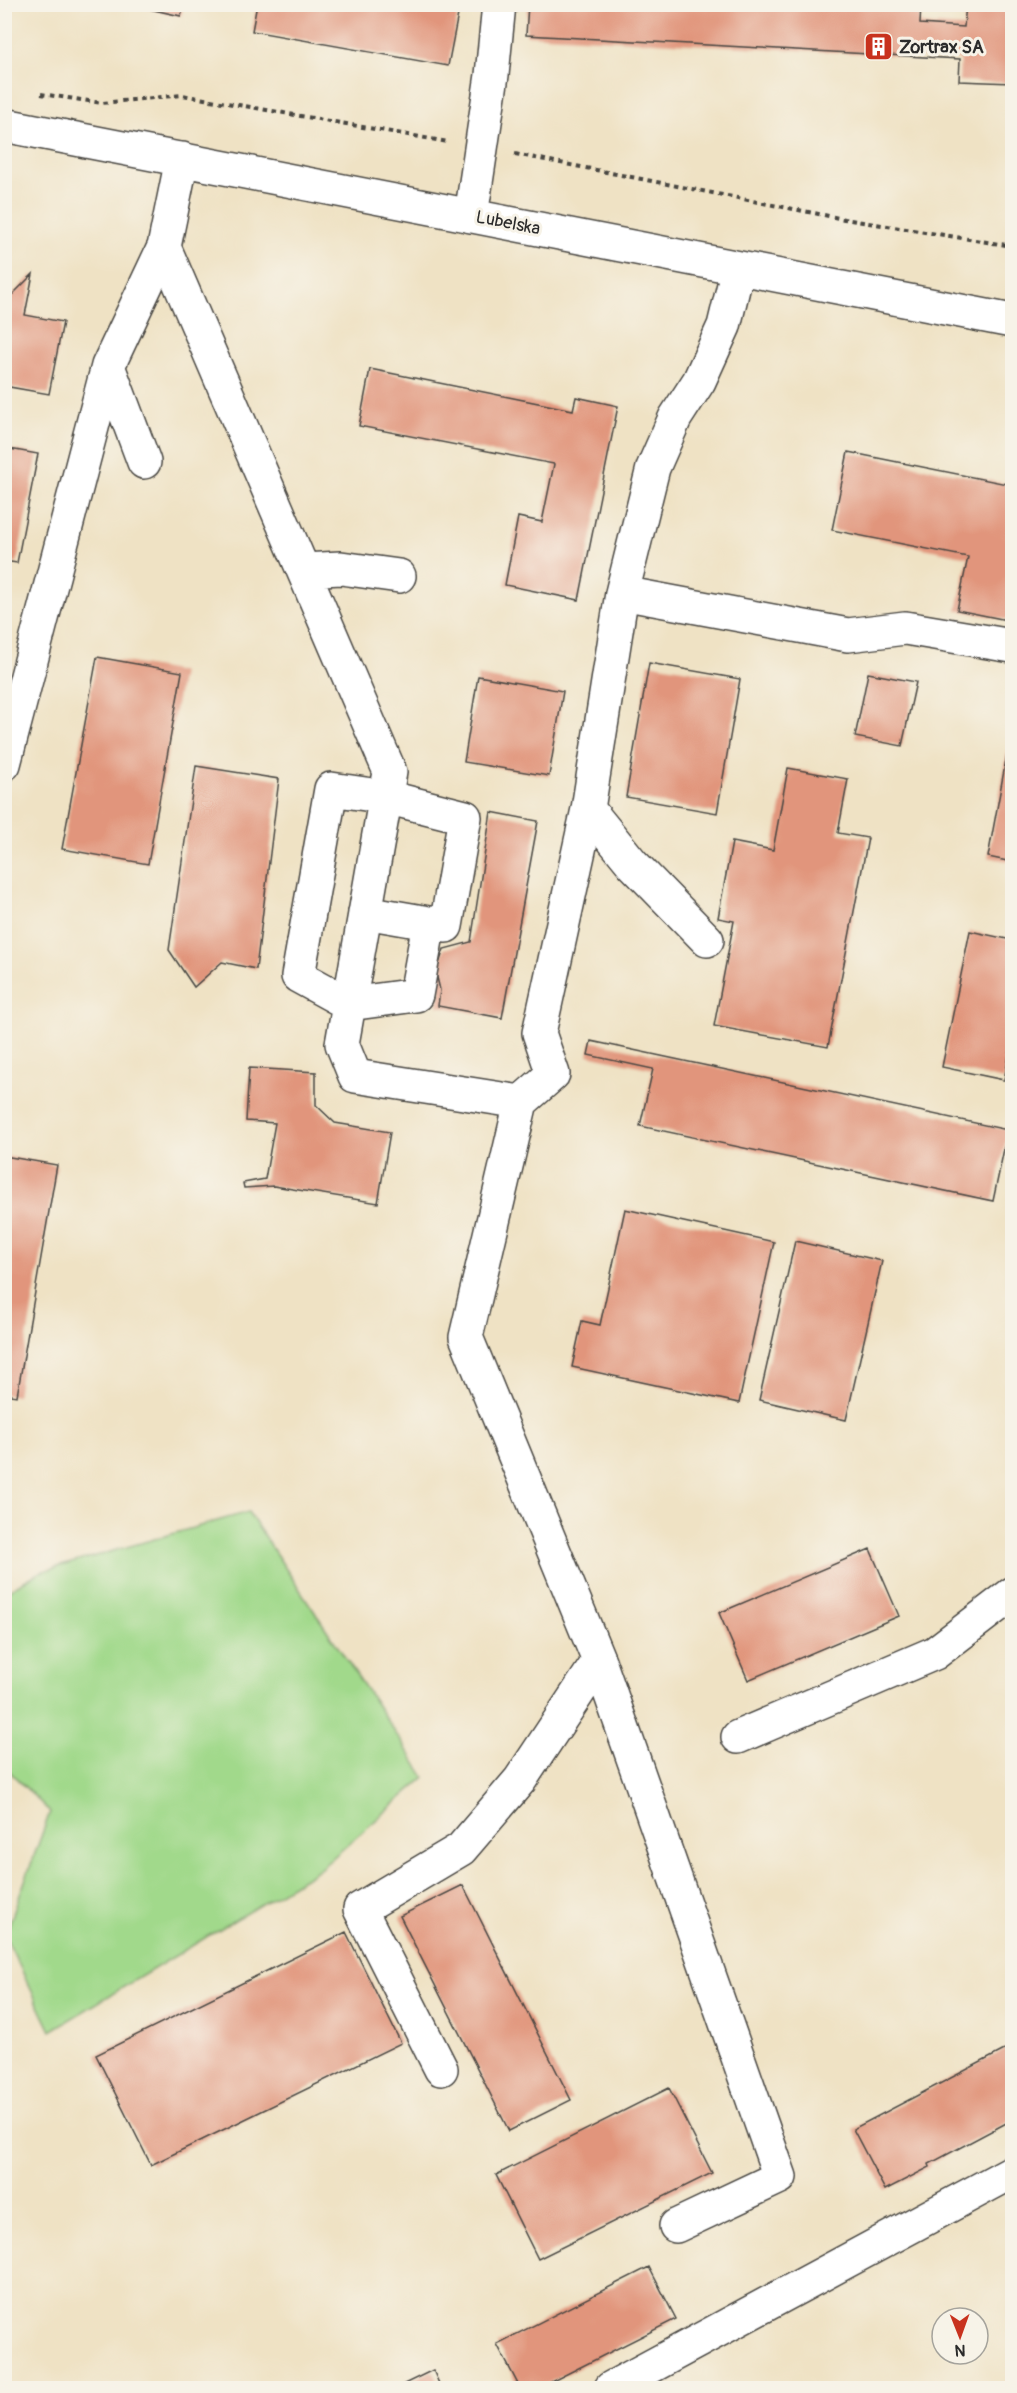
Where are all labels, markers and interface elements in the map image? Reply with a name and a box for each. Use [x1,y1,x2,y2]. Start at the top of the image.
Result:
building icon: Zortrax SA [862,31,894,63]
place label: Zortrax SA [899,36,984,59]
street label: Lubelska [474,205,542,241]
north arrow [930,2306,990,2366]
text: N [954,2340,966,2360]

